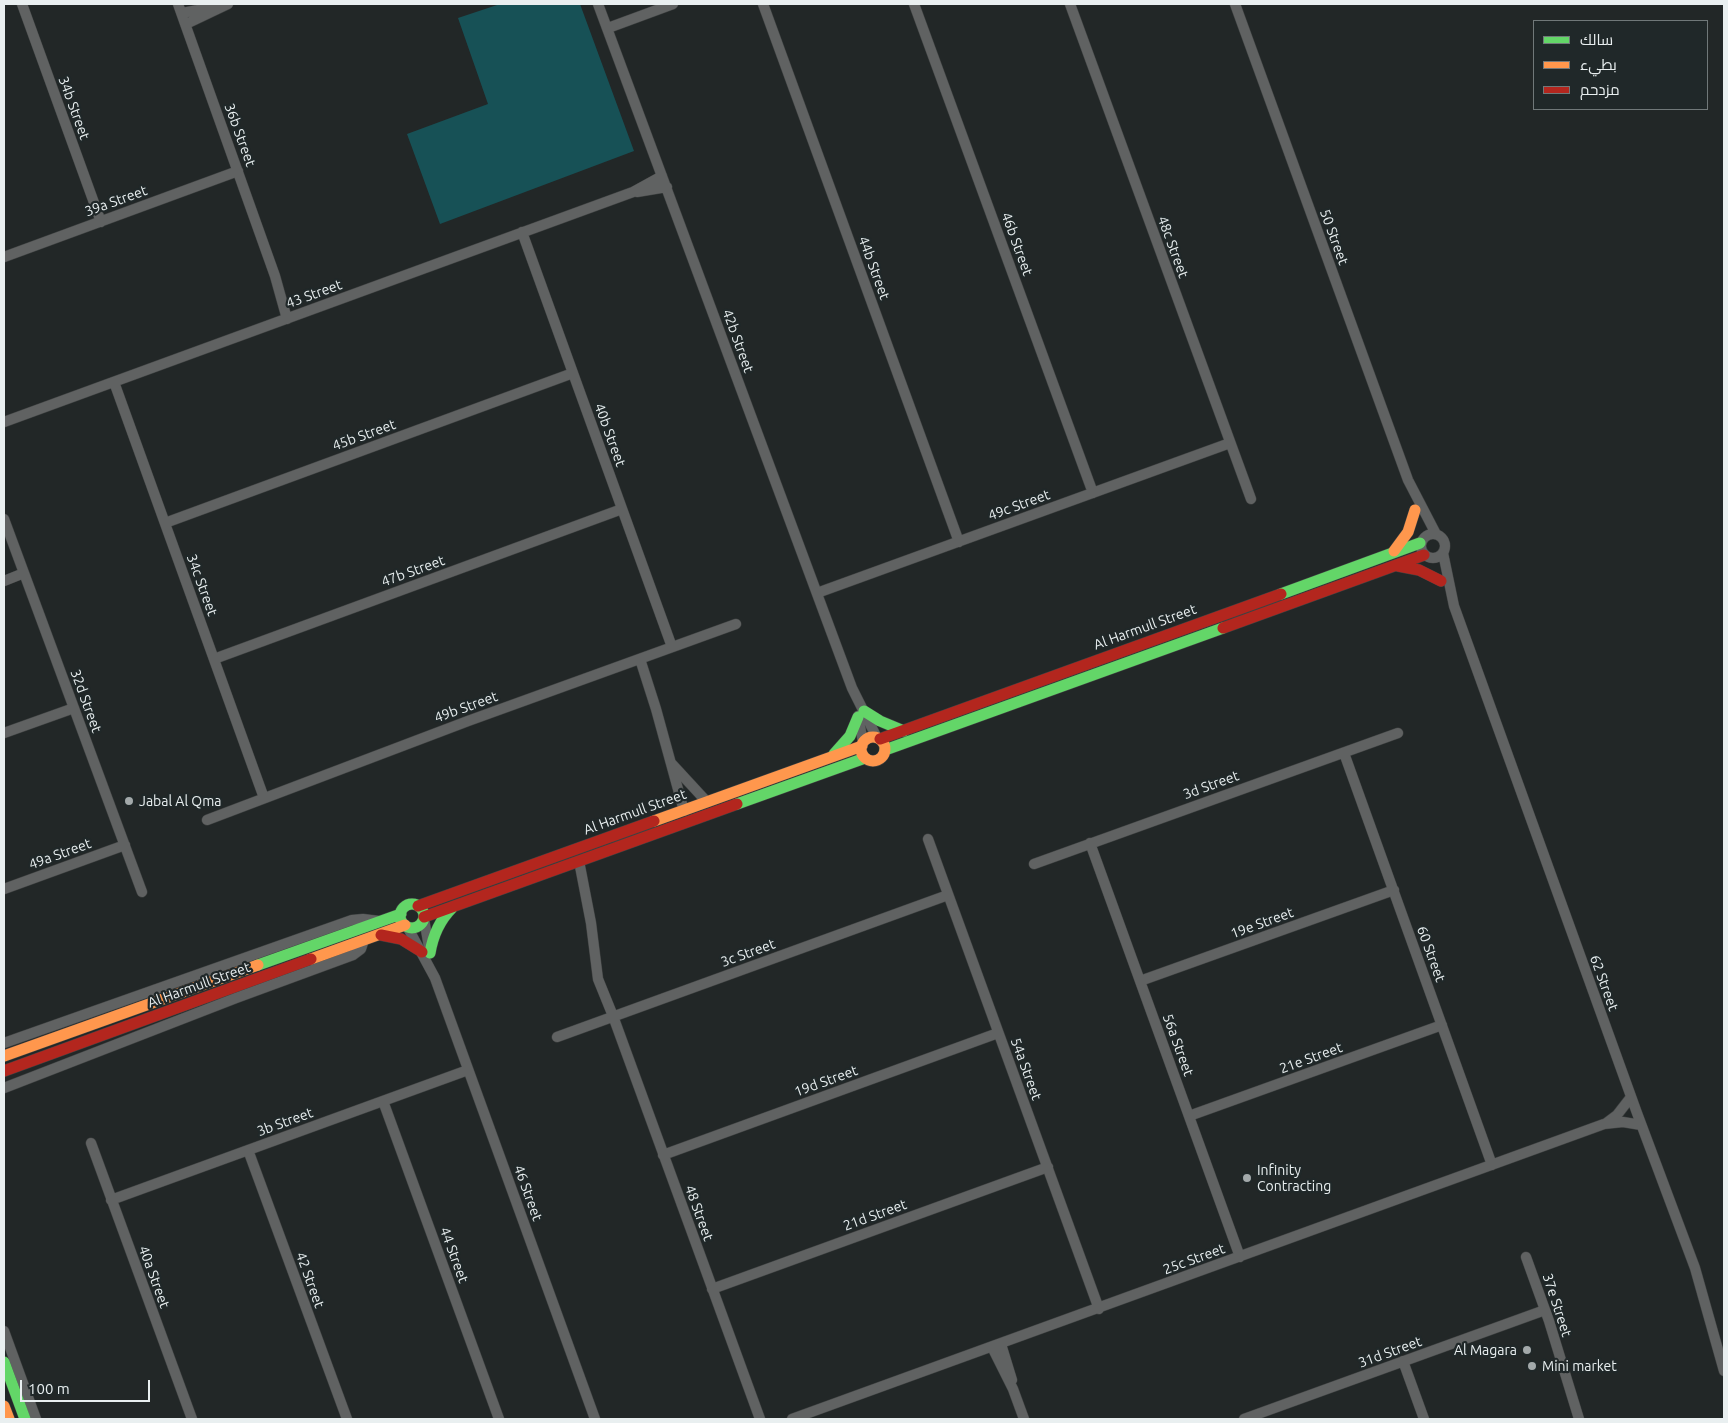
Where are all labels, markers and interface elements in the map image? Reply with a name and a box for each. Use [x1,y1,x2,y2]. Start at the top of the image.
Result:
legend [1533,20,1708,110]
text: سالك [1580,31,1613,48]
text: بطيء [1580,56,1617,73]
street label: 34b Street [55,74,93,142]
text: مزدحم [1580,81,1620,98]
street label: 36b Street [221,101,259,169]
street label: 39a Street [82,182,150,220]
street label: 50 Street [1316,207,1352,267]
street label: 46b Street [998,210,1036,278]
street label: 48c Street [1154,214,1192,280]
street label: 44b Street [855,234,893,302]
street label: 43 Street [284,276,344,312]
street label: 42b Street [719,307,757,375]
street label: 40b Street [591,401,629,469]
street label: 45b Street [330,416,398,454]
street label: 49c Street [986,486,1052,524]
street label: 34c Street [183,552,221,618]
street label: 47b Street [379,552,447,590]
street label: Al Harmull Street [1091,601,1199,653]
street label: 32d Street [67,667,105,735]
street label: 49b Street [432,688,500,726]
street label: 3d Street [1181,767,1241,803]
street label: Al Harmull Street [581,786,689,838]
place label: Jabal Al Qma [139,793,221,809]
marker: Jabal Al Qma [123,795,135,807]
street label: 49a Street [26,835,94,873]
street label: 19e Street [1228,904,1296,942]
street label: 60 Street [1413,924,1449,984]
street label: 3c Street [718,935,778,971]
street label: 62 Street [1586,953,1622,1013]
street label: Al Harmull Street [145,959,253,1011]
street label: 56a Street [1159,1011,1197,1079]
street label: 54a Street [1007,1035,1045,1103]
street label: 21e Street [1277,1039,1345,1077]
street label: 19d Street [792,1062,860,1100]
street label: 3b Street [255,1104,315,1140]
place label: Infinity Contracting [1257,1162,1331,1194]
street label: 46 Street [510,1163,546,1223]
marker: Infinity Contracting [1241,1172,1253,1184]
street label: 48 Street [681,1183,717,1243]
street label: 21d Street [841,1196,909,1234]
street label: 44 Street [436,1225,472,1285]
street label: 25c Street [1161,1240,1227,1278]
street label: 40a Street [135,1243,173,1311]
street label: 42 Street [292,1250,328,1310]
street label: 37e Street [1539,1271,1575,1339]
street label: 31d Street [1356,1333,1424,1371]
place label: Al Magara [1454,1342,1517,1358]
marker: Al Magara [1521,1344,1533,1356]
place label: Mini market [1542,1358,1617,1374]
marker: Mini market [1526,1360,1538,1372]
scale bar [22,1370,152,1402]
text: 100 m [28,1380,70,1397]

